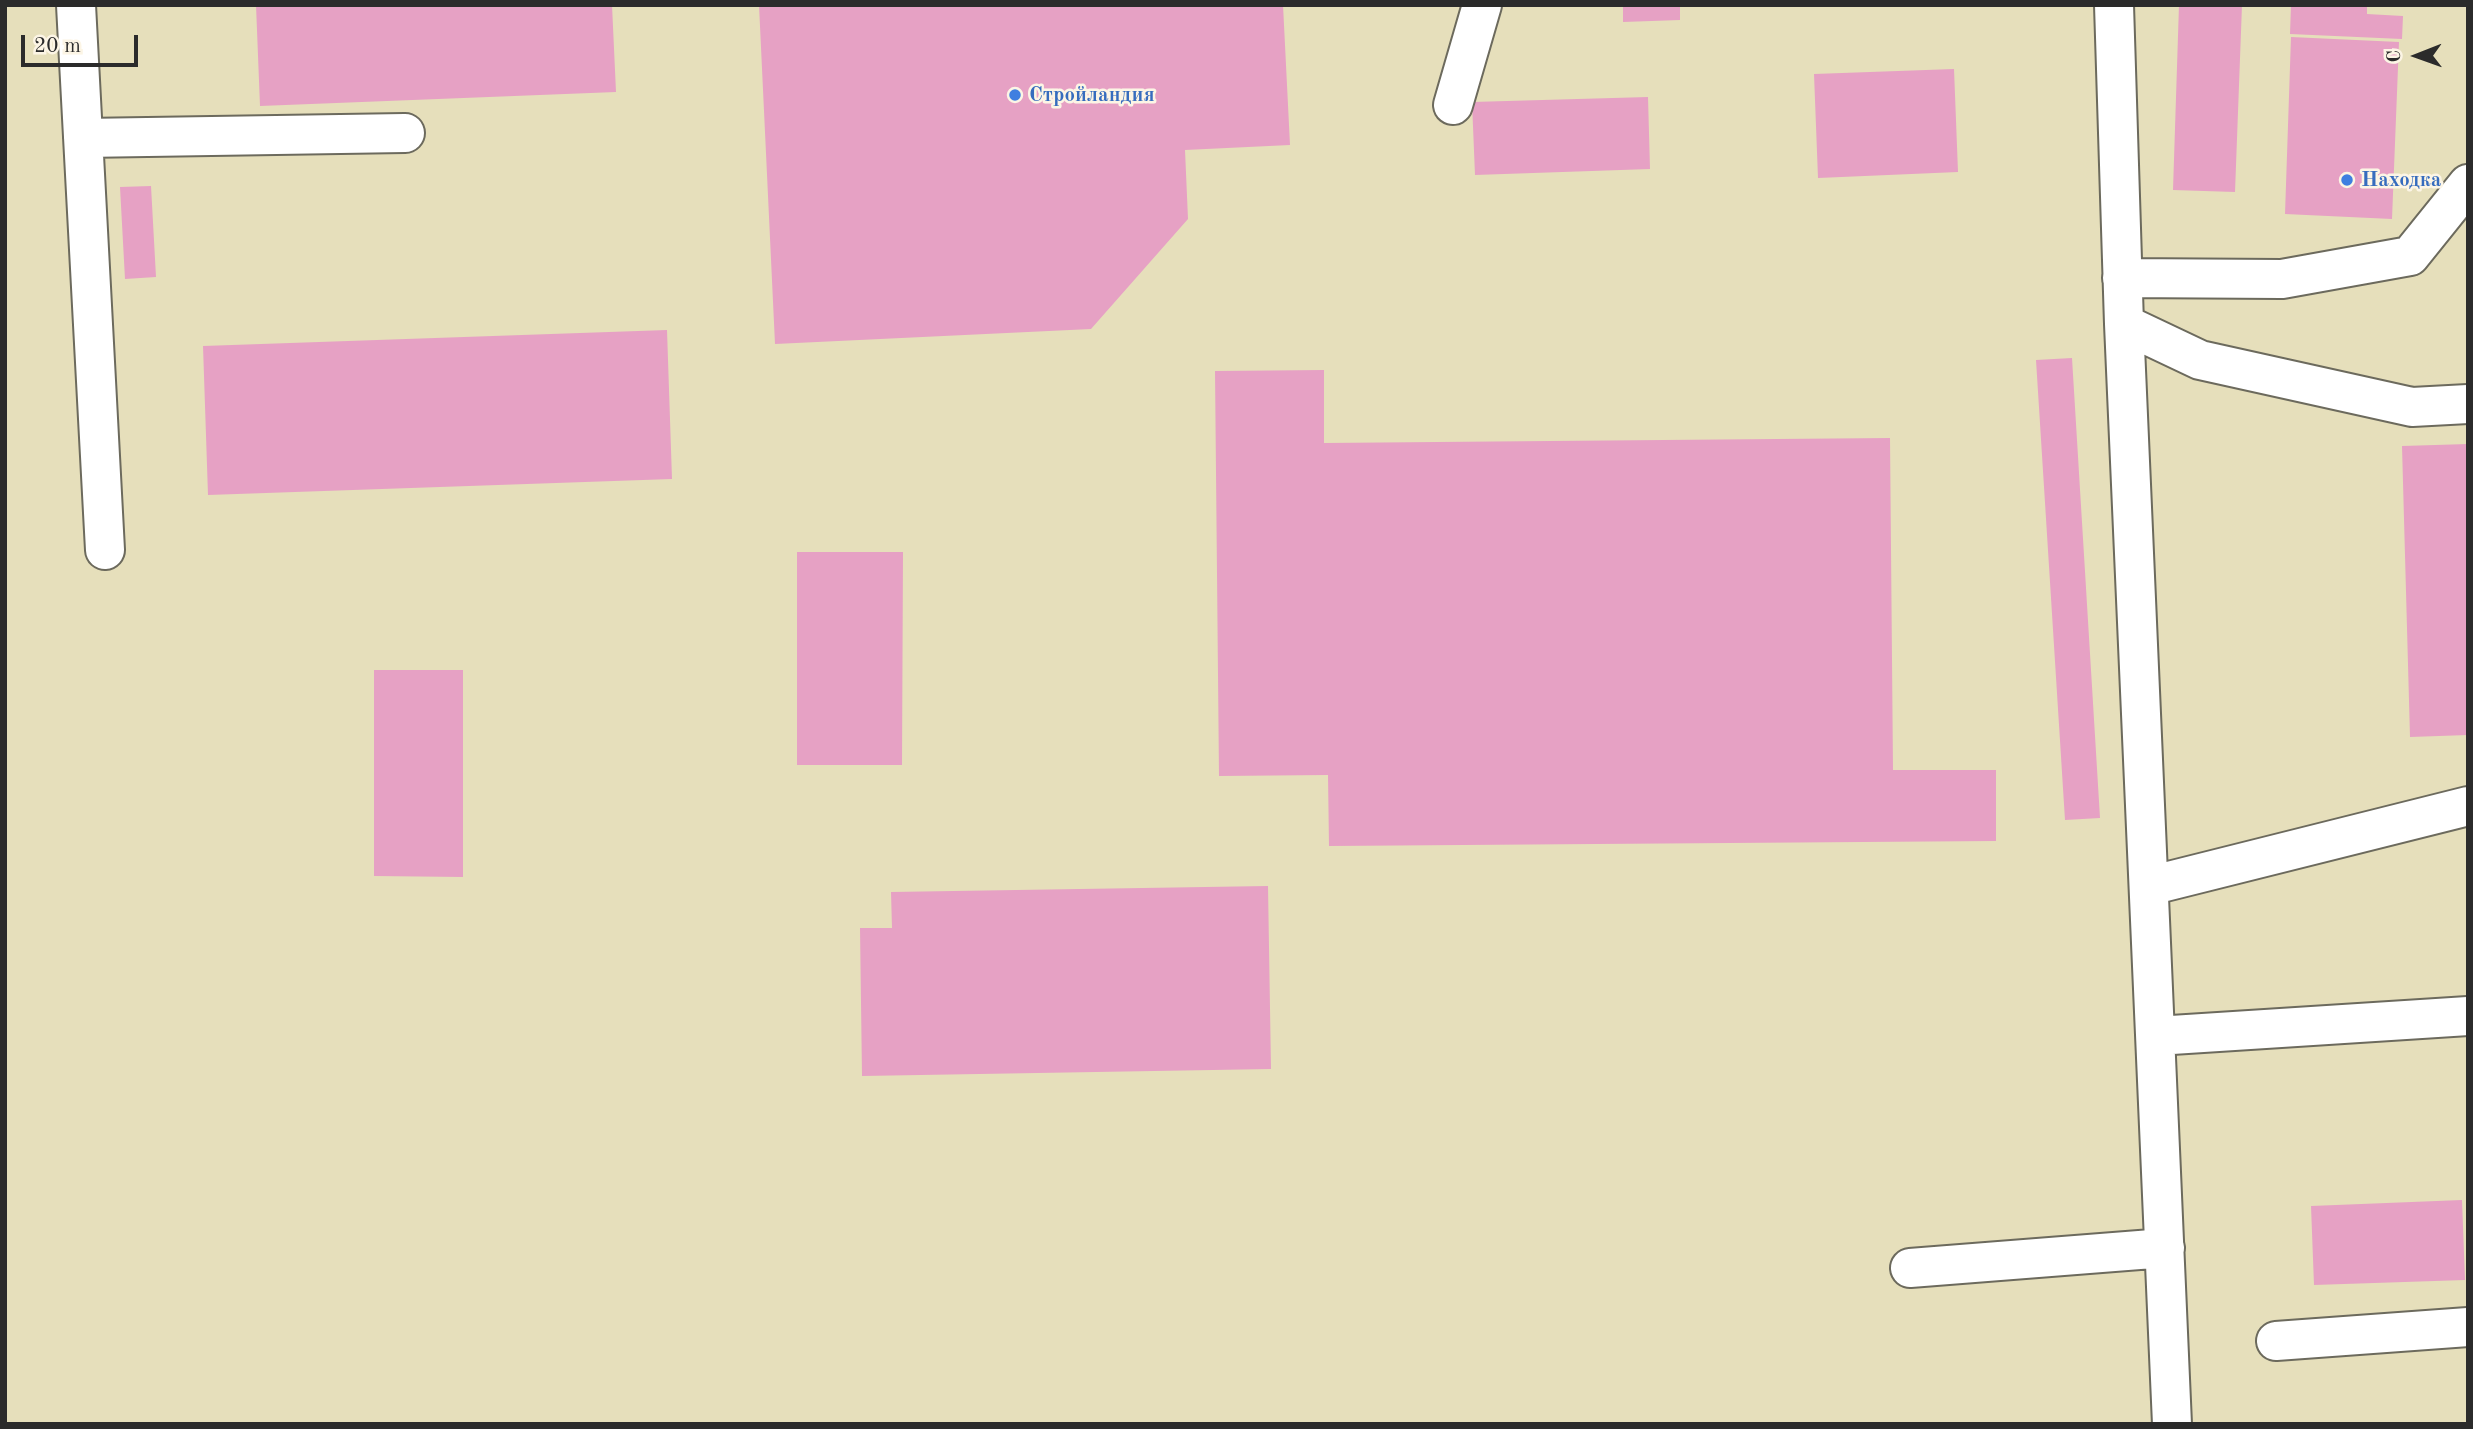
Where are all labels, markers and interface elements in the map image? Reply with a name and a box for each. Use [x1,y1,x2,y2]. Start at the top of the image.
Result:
scale bar [24,21,142,65]
north arrow [2382,21,2452,91]
text: 20 m [34,36,81,57]
text: С [2386,50,2405,63]
place label: Стройландия [1029,82,1155,108]
marker: Стройландия [1007,87,1023,103]
place label: Находка [2361,167,2442,193]
marker: Находка [2339,172,2355,188]

